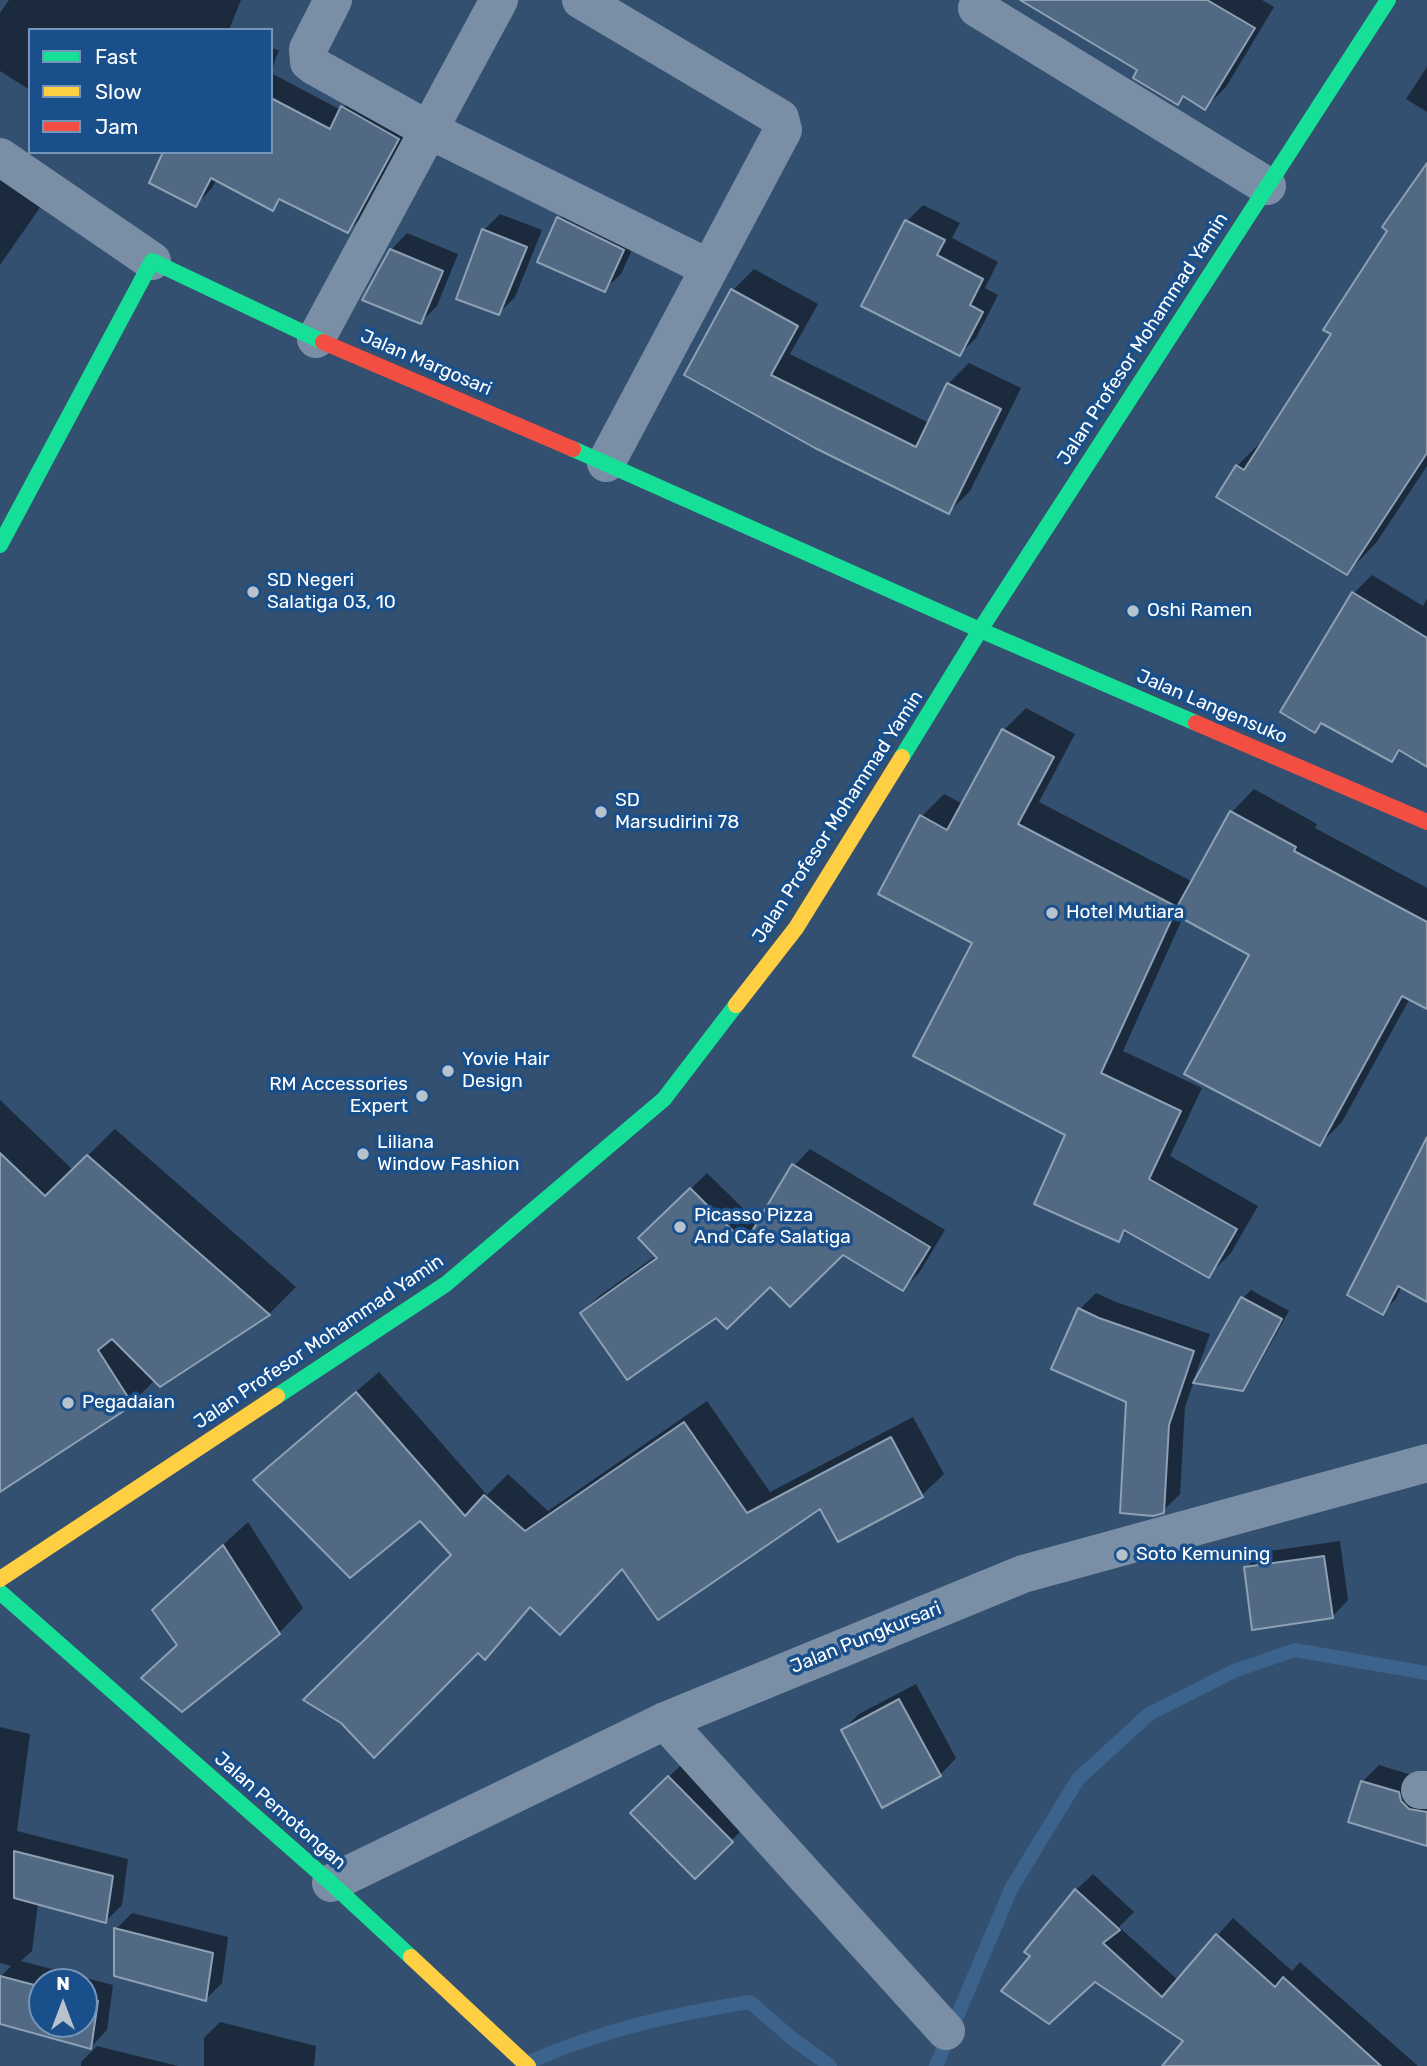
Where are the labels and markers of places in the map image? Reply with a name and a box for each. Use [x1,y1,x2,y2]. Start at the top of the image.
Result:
place label: SD Negeri Salatiga 03, 10 [267,570,396,614]
marker: SD Negeri Salatiga 03, 10 [245,584,261,600]
place label: Oshi Ramen [1147,600,1252,622]
marker: Oshi Ramen [1125,603,1141,619]
place label: SD Marsudirini 78 [615,790,739,834]
marker: SD Marsudirini 78 [593,804,609,820]
place label: Hotel Mutiara [1066,902,1184,924]
marker: Hotel Mutiara [1044,905,1060,921]
place label: Yovie Hair Design [462,1049,550,1093]
marker: Yovie Hair Design [440,1063,456,1079]
place label: RM Accessories Expert [269,1074,408,1118]
marker: RM Accessories Expert [414,1088,430,1104]
place label: Liliana Window Fashion [377,1132,519,1176]
marker: Liliana Window Fashion [355,1146,371,1162]
place label: Picasso Pizza And Cafe Salatiga [694,1205,851,1249]
marker: Picasso Pizza And Cafe Salatiga [672,1219,688,1235]
place label: Pegadaian [82,1392,175,1414]
marker: Pegadaian [60,1395,76,1411]
place label: Soto Kemuning [1136,1544,1270,1566]
marker: Soto Kemuning [1114,1547,1130,1563]

